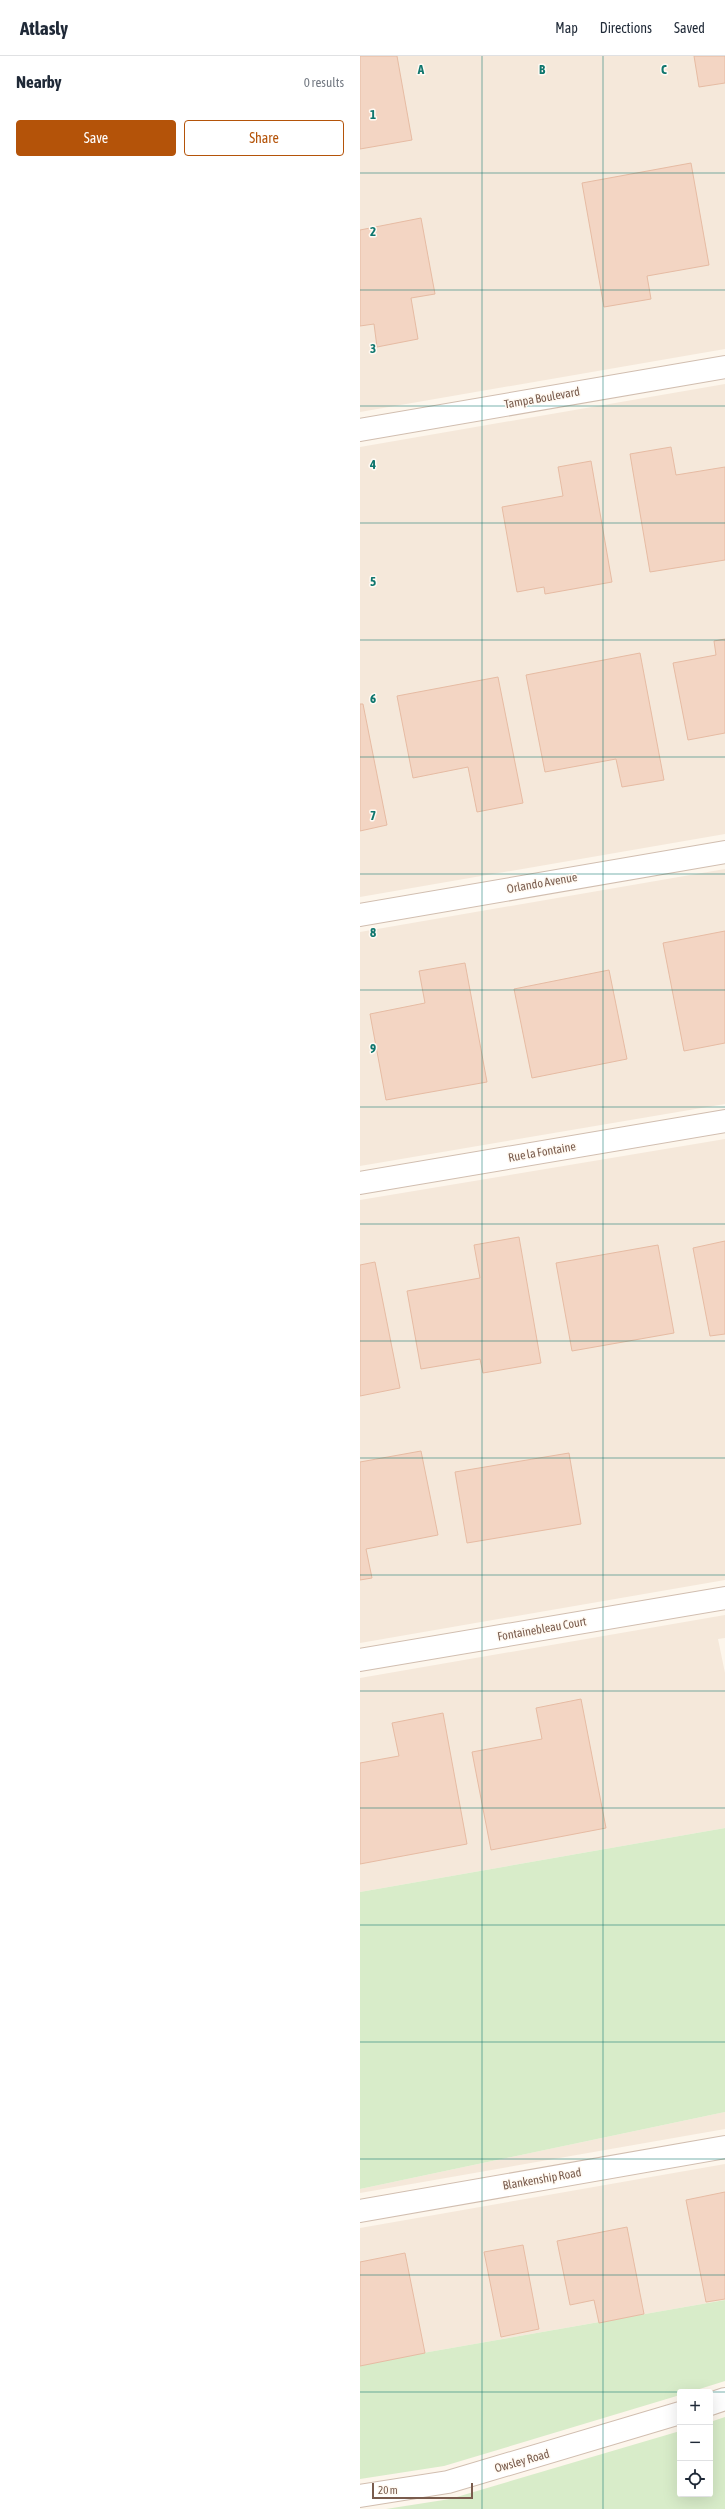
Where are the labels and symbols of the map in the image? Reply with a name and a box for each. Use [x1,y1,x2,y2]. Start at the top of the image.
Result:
text: A [417,62,425,77]
text: B [539,62,546,77]
text: C [661,62,667,77]
text: 1 [370,107,376,122]
text: 2 [370,224,376,239]
text: 3 [370,341,376,356]
street label: Tampa Boulevard [503,384,581,412]
text: 4 [369,457,376,472]
text: 5 [370,574,376,589]
text: 6 [370,691,376,706]
text: 7 [370,808,376,823]
street label: Orlando Avenue [506,870,578,896]
text: 8 [370,925,376,940]
text: 9 [370,1041,376,1056]
street label: Rue la Fontaine [507,1139,577,1165]
street label: Fontainebleau Court [496,1614,588,1644]
street label: Blankenship Road [502,2165,582,2193]
street label: Owsley Road [493,2447,551,2475]
scale bar [372,2481,473,2500]

